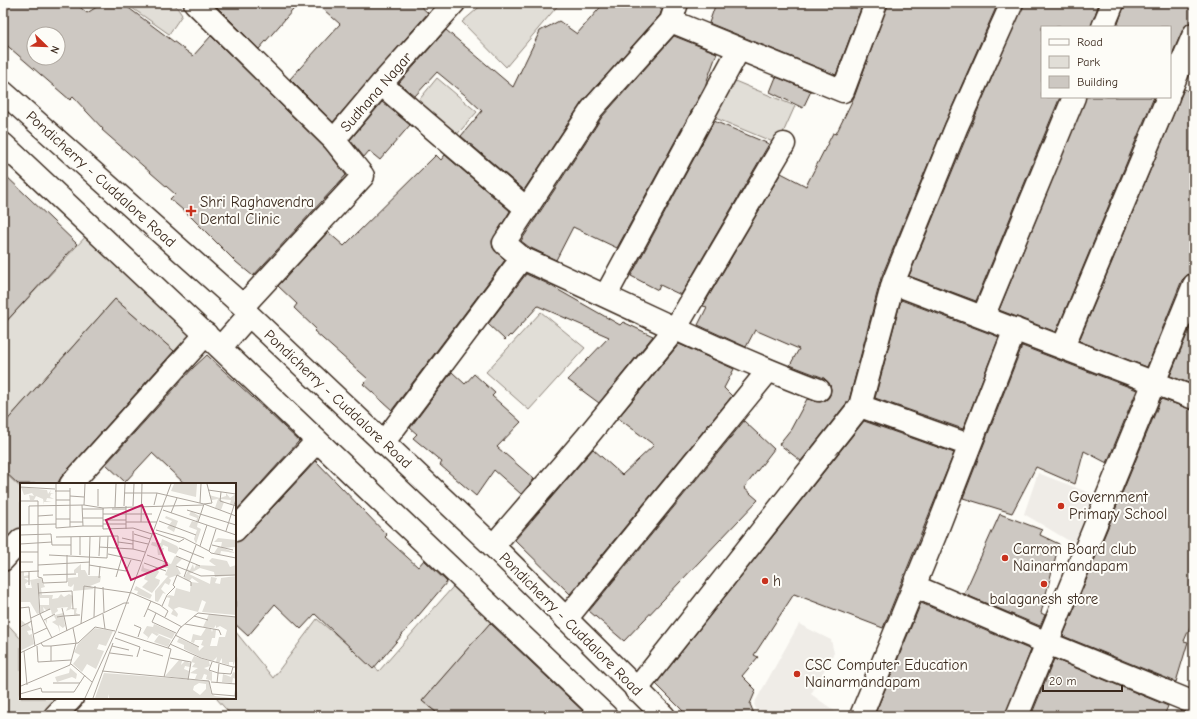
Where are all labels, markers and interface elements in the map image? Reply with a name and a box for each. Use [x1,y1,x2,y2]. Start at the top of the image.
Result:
north arrow [26,26,66,66]
legend [1041,26,1171,98]
text: Road [1077,35,1103,49]
text: N [47,44,62,56]
street label: Sudhana Nagar [336,48,416,136]
text: Park [1077,55,1100,69]
text: Building [1077,75,1118,89]
street label: Pondicherry - Cuddalore Road [22,107,180,251]
place label: Shri Raghavendra Dental Clinic [200,193,314,228]
marker: Shri Raghavendra Dental Clinic [185,205,197,217]
street label: Pondicherry - Cuddalore Road [261,326,415,472]
inset map [20,483,236,699]
place label: Government Primary School [1069,488,1167,523]
marker: Government Primary School [1056,501,1066,511]
place label: Carrom Board club Nainarmandapam [1013,540,1137,575]
street label: Pondicherry - Cuddalore Road [496,549,646,699]
marker: Carrom Board club Nainarmandapam [1000,553,1010,563]
place label: h [773,572,781,590]
marker: h [760,576,770,586]
marker: balaganesh store [1039,579,1049,589]
place label: balaganesh store [990,590,1099,608]
place label: CSC Computer Education Nainarmandapam [805,656,968,691]
scale bar [1043,667,1122,693]
marker: CSC Computer Education Nainarmandapam [792,669,802,679]
text: 20 m [1049,674,1077,688]

